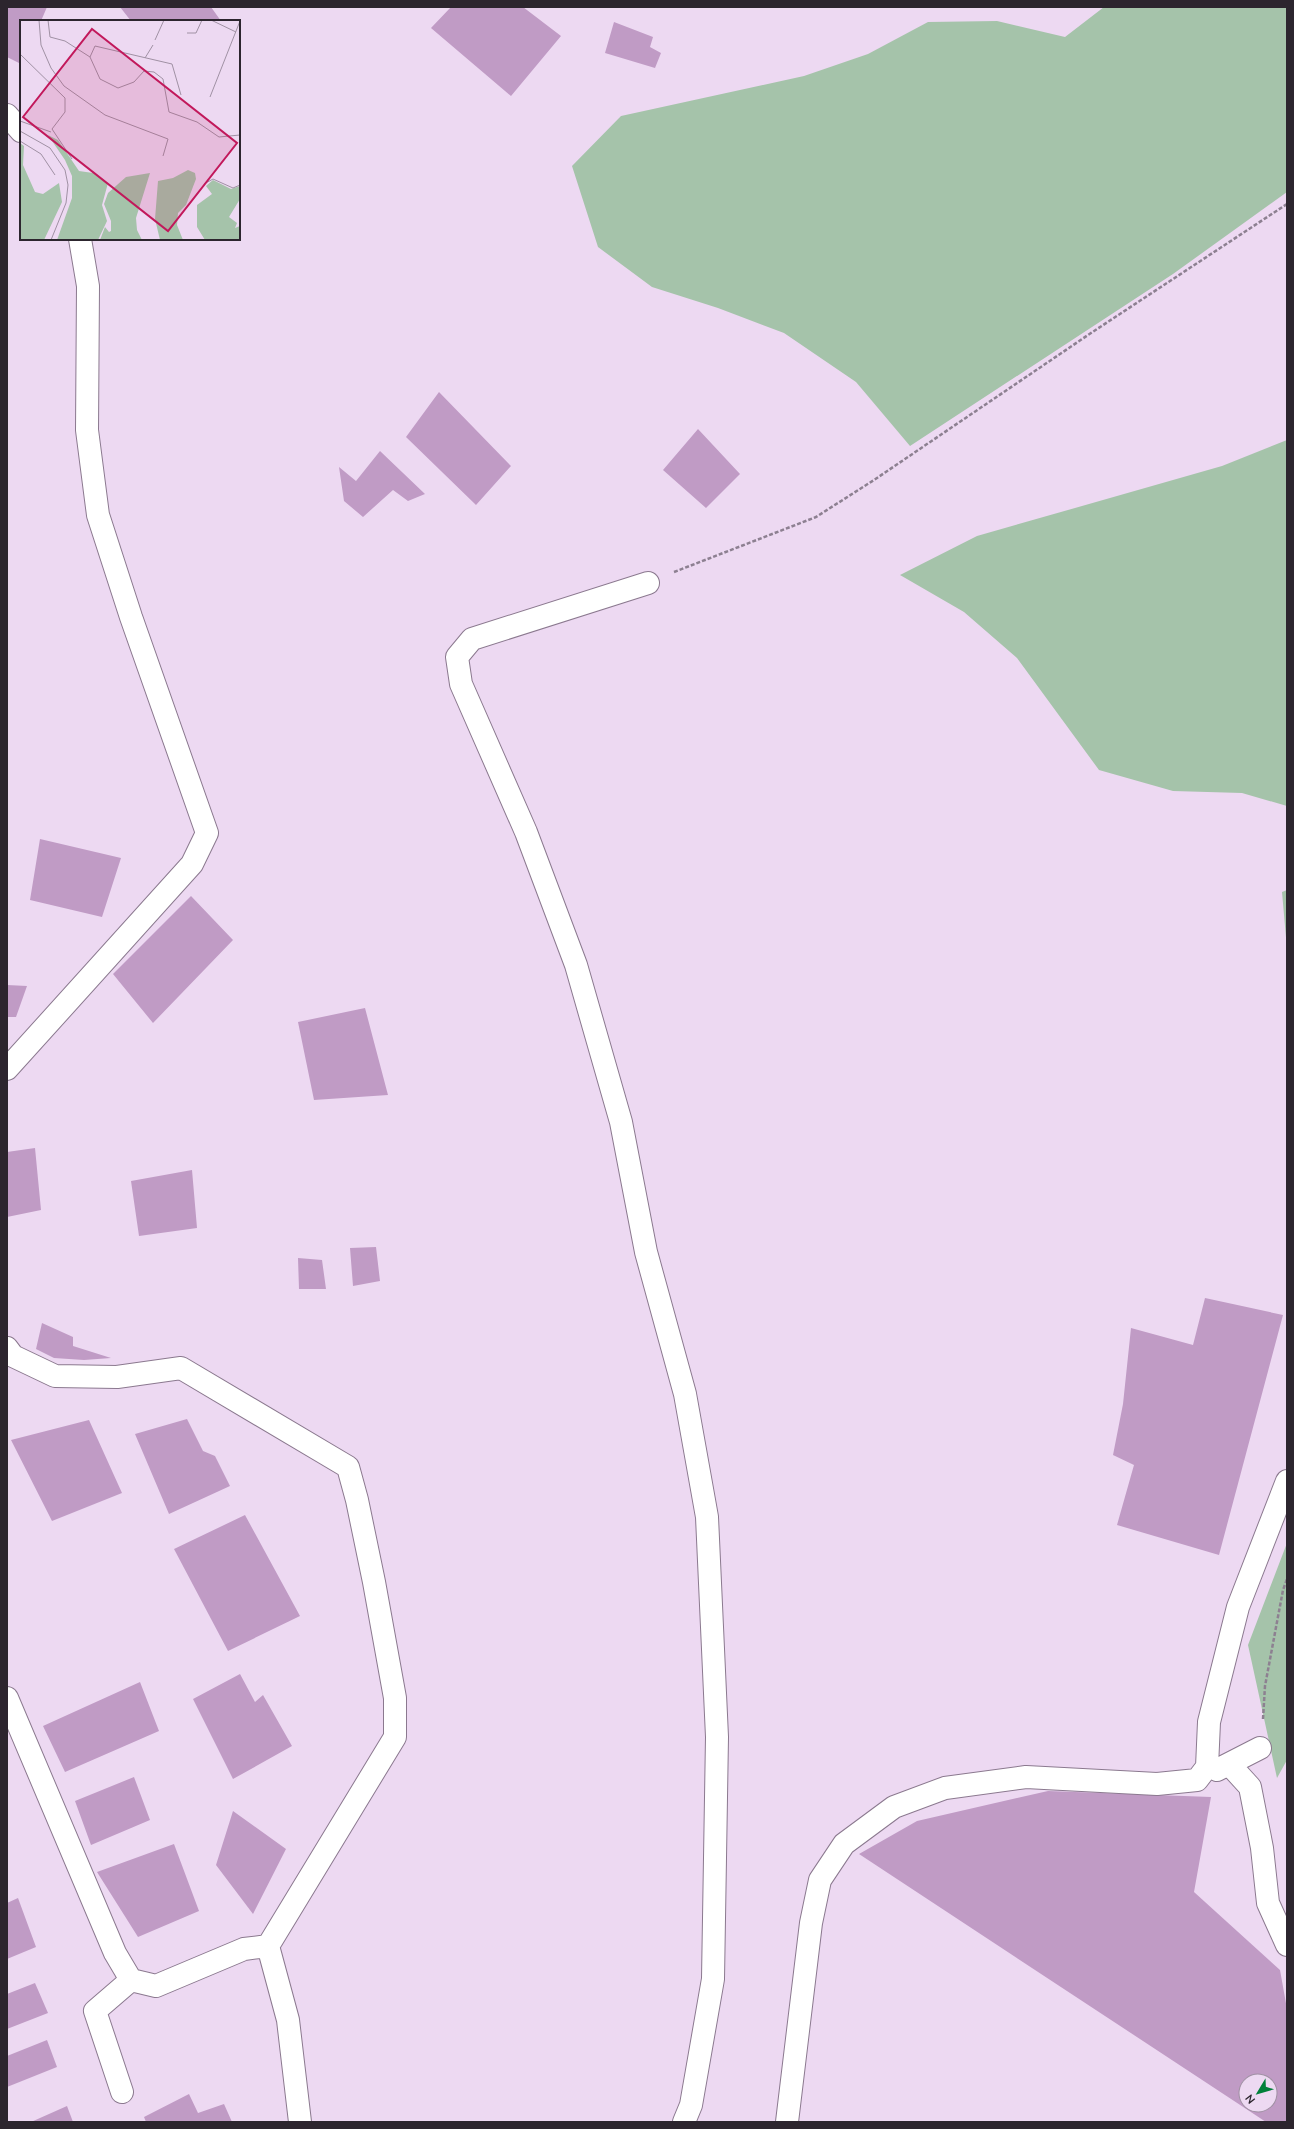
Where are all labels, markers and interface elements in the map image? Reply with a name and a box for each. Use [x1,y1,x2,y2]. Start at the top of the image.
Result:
inset map [20,20,240,240]
north arrow [1238,2073,1278,2113]
text: N [1242,2091,1259,2107]

